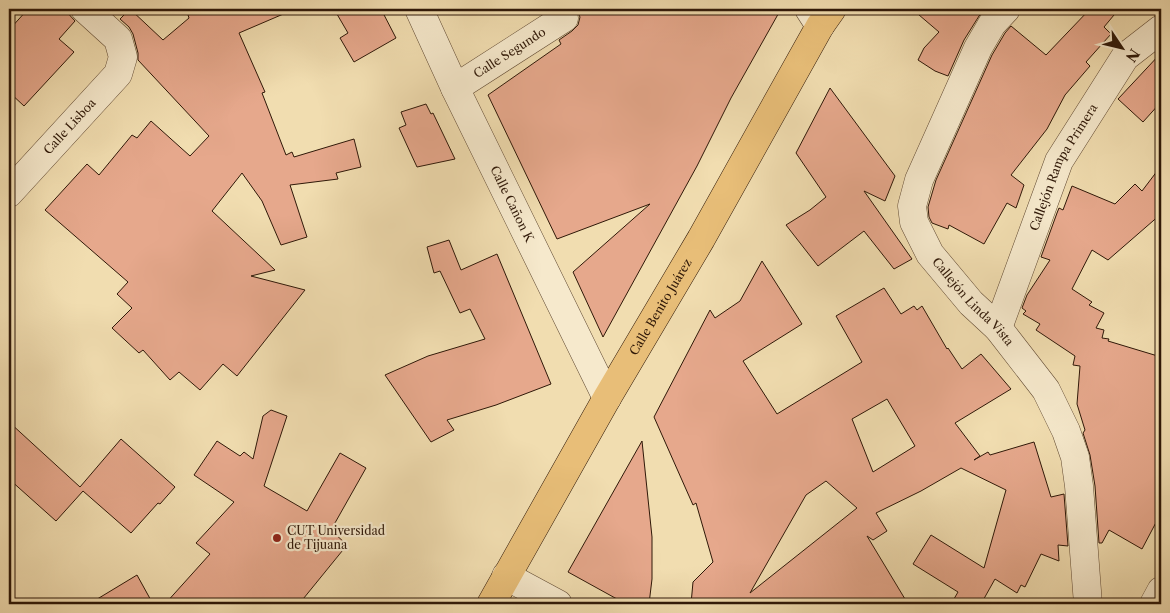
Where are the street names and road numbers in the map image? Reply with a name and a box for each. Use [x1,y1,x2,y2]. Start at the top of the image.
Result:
street label: Calle Segundo [471,24,548,81]
street label: Calle Lisboa [40,95,99,157]
street label: Callejón Rampa Primera [1026,100,1101,233]
street label: Calle Cañon K [487,163,538,245]
street label: Callejón Linda Vista [929,254,1017,349]
street label: Calle Benito Juárez [626,256,695,358]

